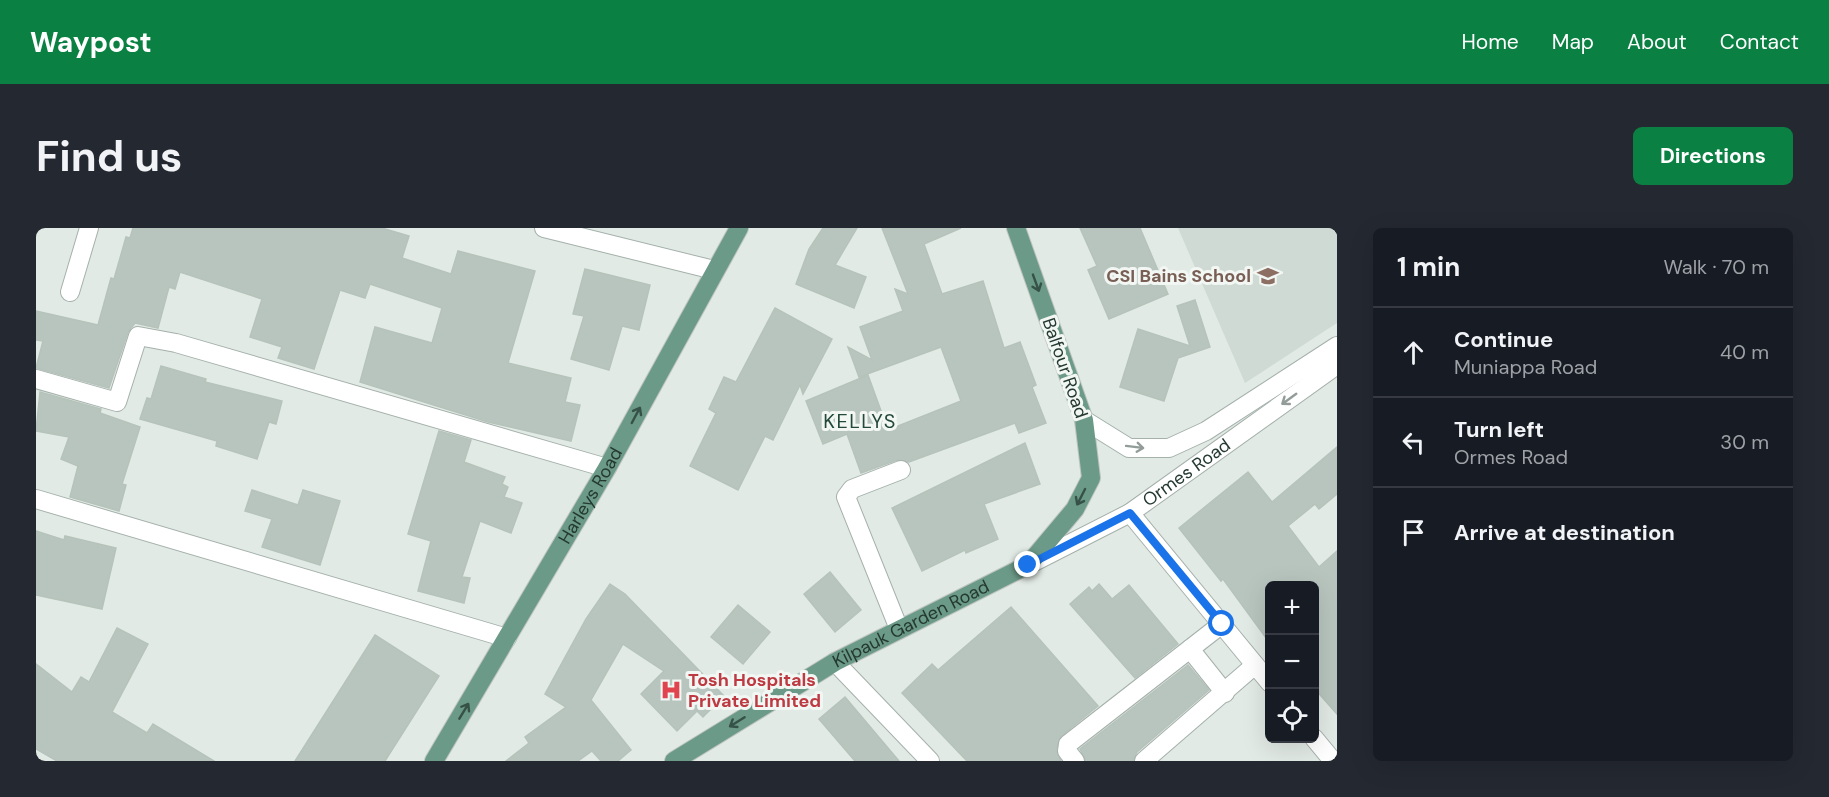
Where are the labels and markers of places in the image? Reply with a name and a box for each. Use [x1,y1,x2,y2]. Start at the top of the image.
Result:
place label: CSI Bains School [1106,264,1251,288]
school or university icon: CSI Bains School [1256,264,1280,288]
place label: Tosh Hospitals Private Limited [688,668,821,713]
hospital icon: Tosh Hospitals Private Limited [659,678,683,702]

